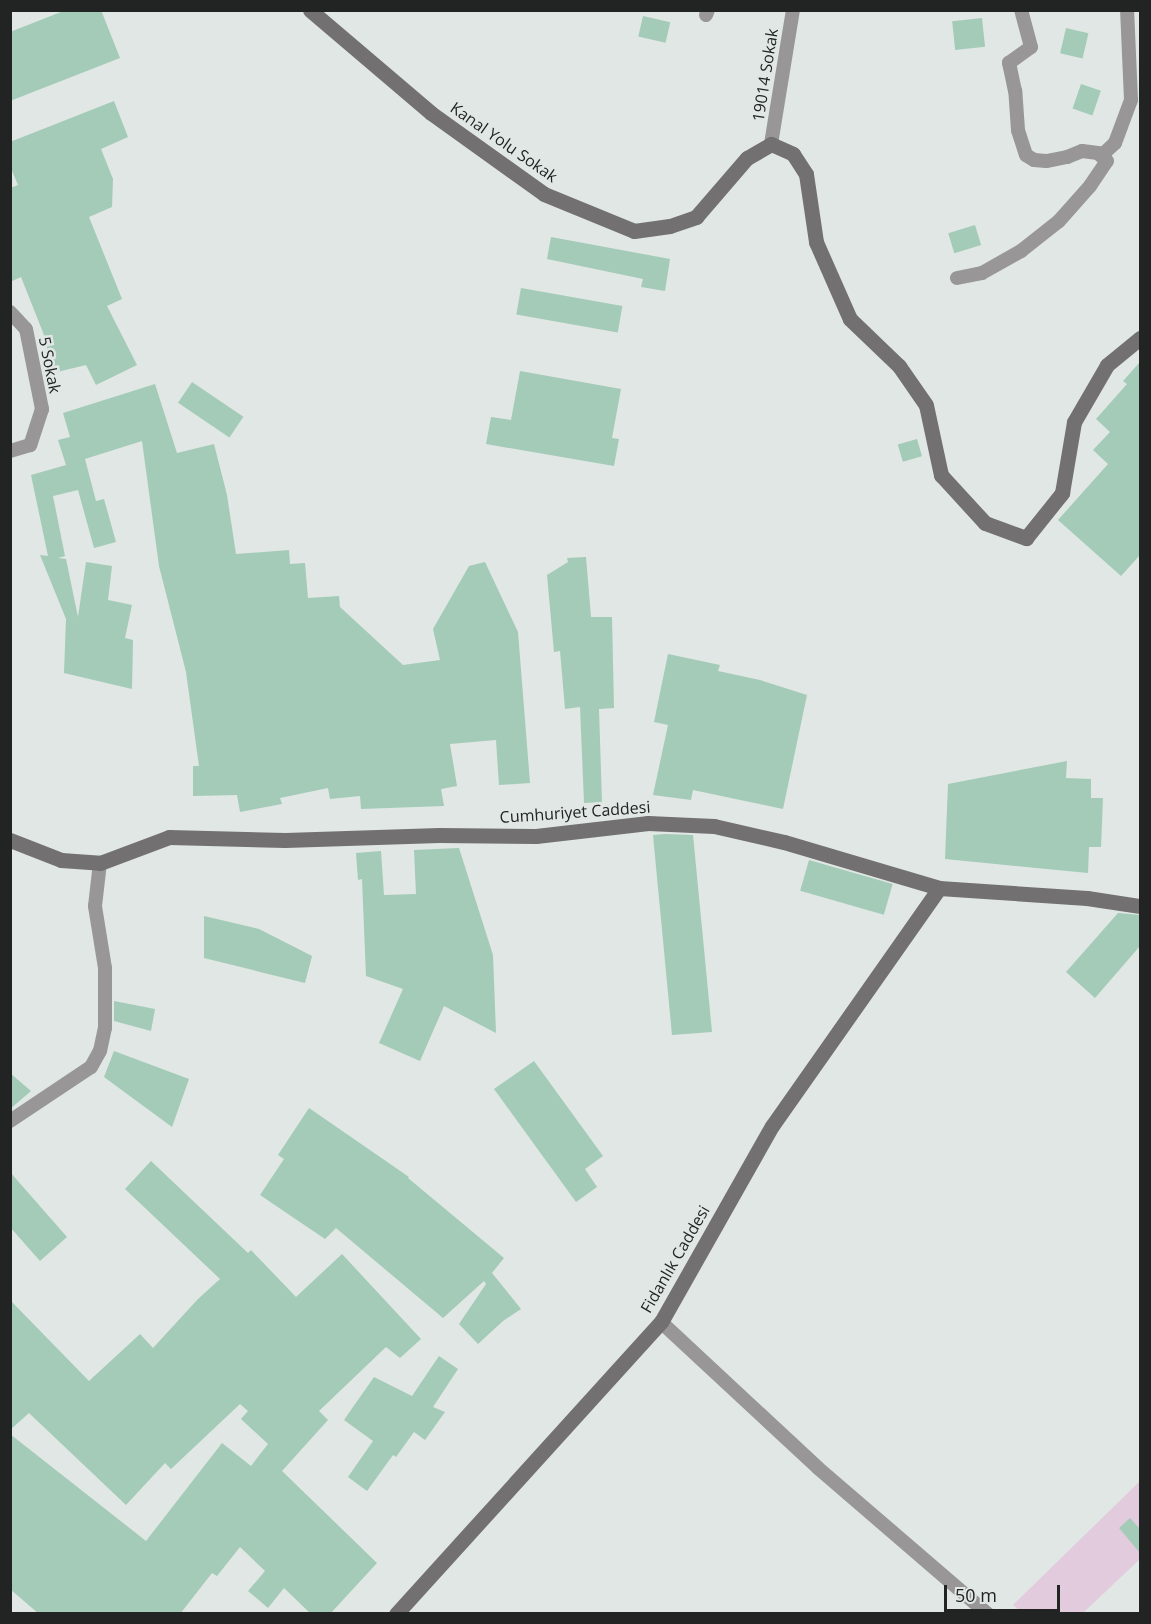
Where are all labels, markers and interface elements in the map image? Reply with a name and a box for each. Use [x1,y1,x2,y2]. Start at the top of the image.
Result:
street label: 19014 Sokak [748,27,782,123]
street label: Kanal Yolu Sokak [447,98,561,186]
street label: 5 Sokak [35,335,65,395]
street label: Cumhuriyet Caddesi [499,797,651,827]
street label: Fidanlık Caddesi [637,1202,713,1316]
scale bar [947,1573,1062,1611]
text: 50 m [955,1583,997,1607]

